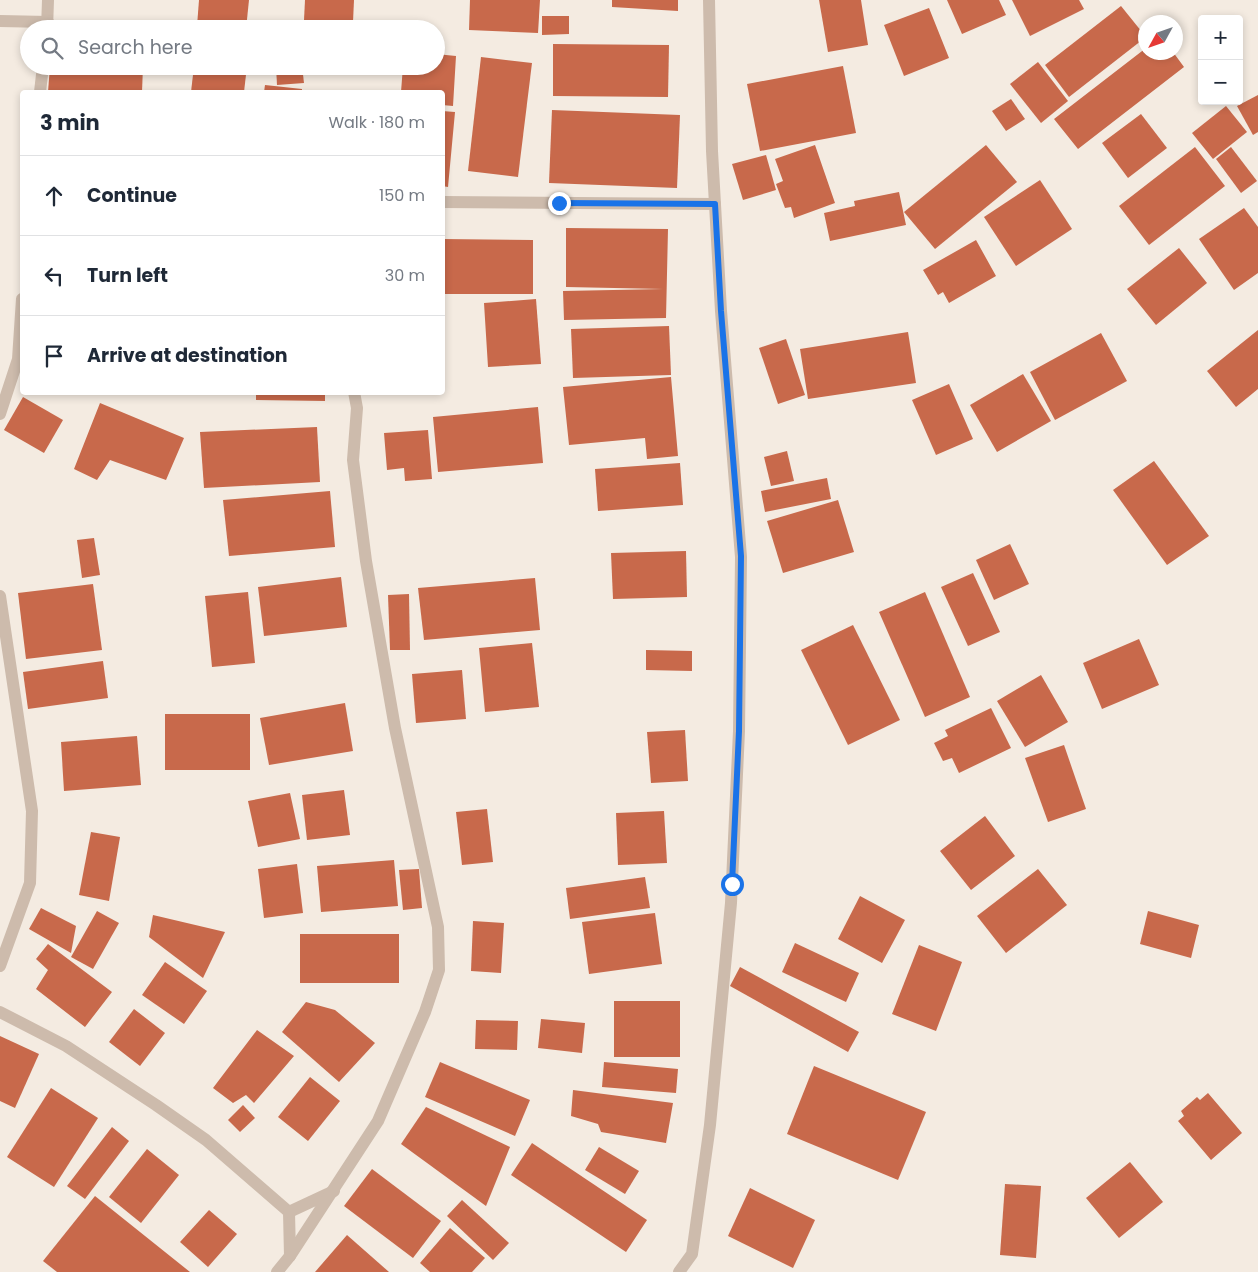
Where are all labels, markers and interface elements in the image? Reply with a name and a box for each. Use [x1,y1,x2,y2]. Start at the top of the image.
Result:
north arrow [1138,15,1183,60]
map controls [1198,15,1243,105]
button: + [1198,15,1243,60]
search box [20,20,445,75]
icon: search [38,34,66,62]
text: Search here [78,34,192,61]
button: − [1198,60,1243,105]
text: 3 min [40,108,100,137]
text: Walk · 180 m [328,111,425,134]
icon: ahead [40,182,68,210]
text: Continue [87,182,177,209]
text: 150 m [379,184,425,207]
route end [548,192,571,215]
icon: left [40,262,68,290]
text: Turn left [87,262,168,289]
text: 30 m [385,264,425,287]
icon: arrive [40,342,68,370]
text: Arrive at destination [87,342,288,369]
route start [721,873,744,896]

